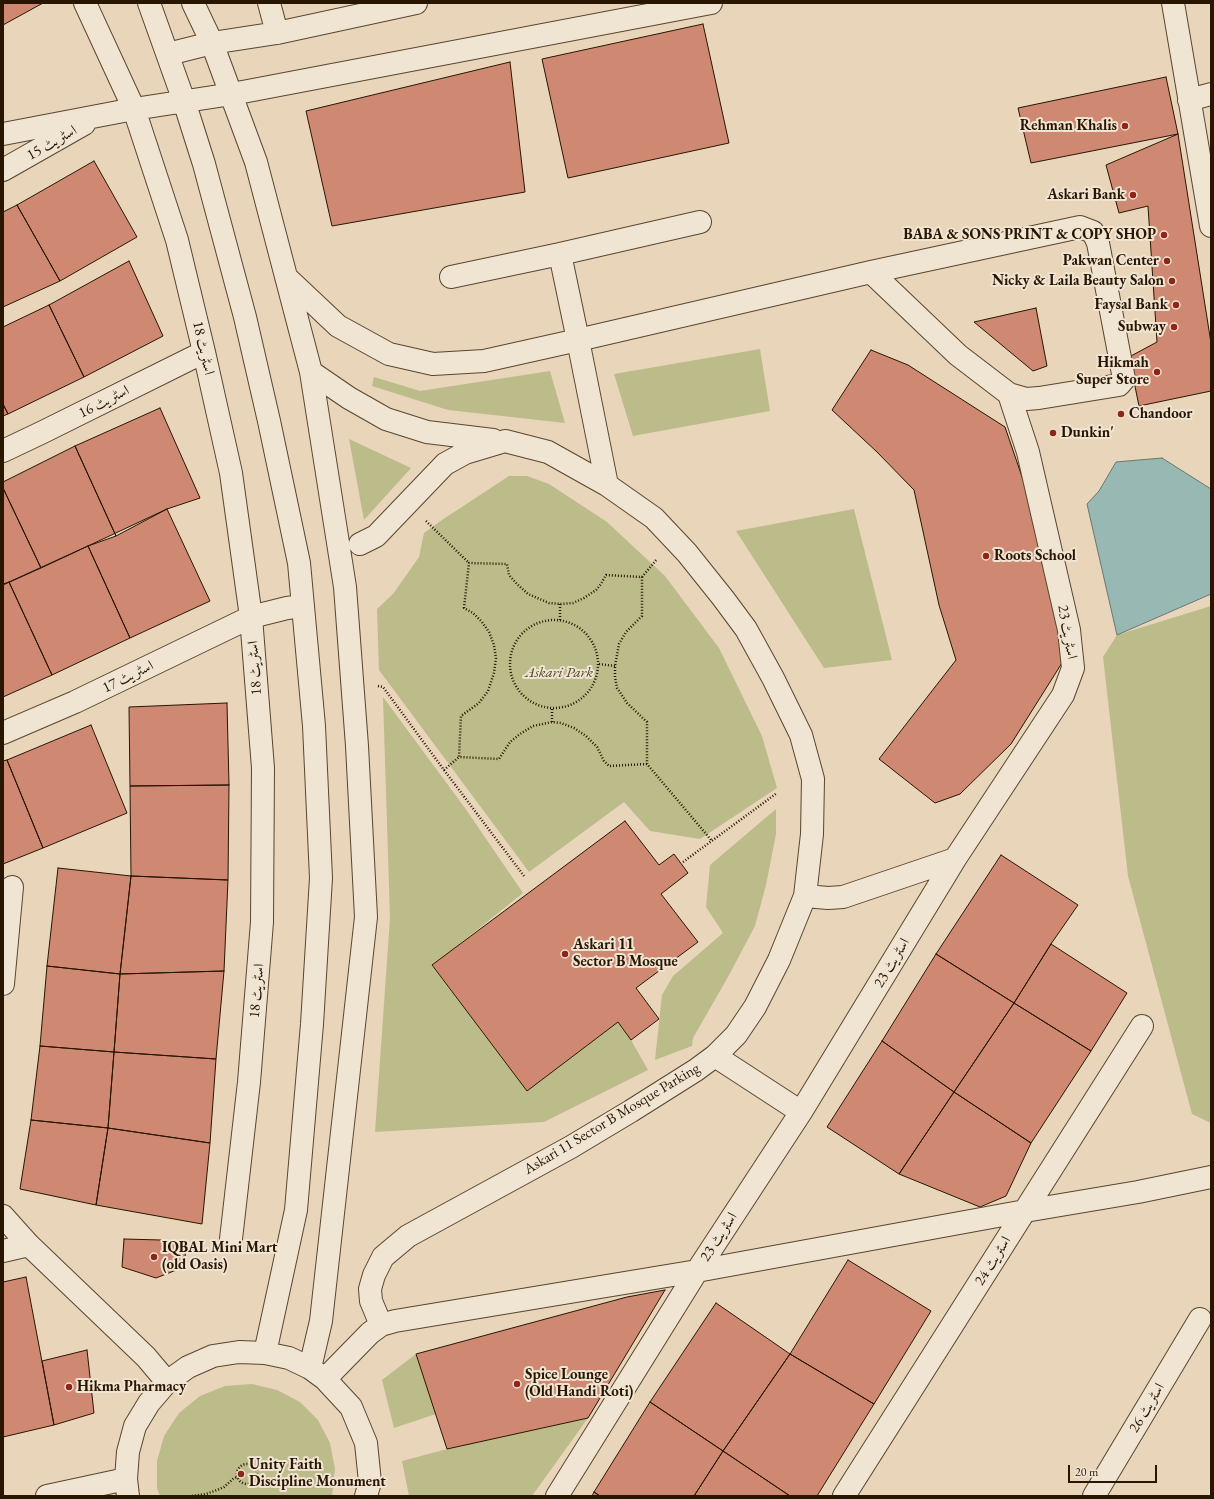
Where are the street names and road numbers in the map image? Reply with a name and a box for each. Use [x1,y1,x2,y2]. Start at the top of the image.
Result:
street label: اسٹریٹ 15 [24,122,80,164]
street label: اسٹریٹ 18 [188,319,218,377]
street label: اسٹریٹ 16 [76,382,132,422]
street label: اسٹریٹ 23 [1053,604,1081,660]
street label: اسٹریٹ 18 [244,640,266,696]
street label: اسٹریٹ 17 [99,657,157,697]
street label: اسٹریٹ 23 [870,935,914,991]
street label: اسٹریٹ 18 [246,963,268,1019]
street label: Askari 11 Sector B Mosque Parking [521,1059,703,1179]
street label: اسٹریٹ 23 [697,1209,741,1265]
street label: اسٹریٹ 24 [971,1233,1015,1289]
street label: اسٹریٹ 26 [1125,1380,1169,1436]

